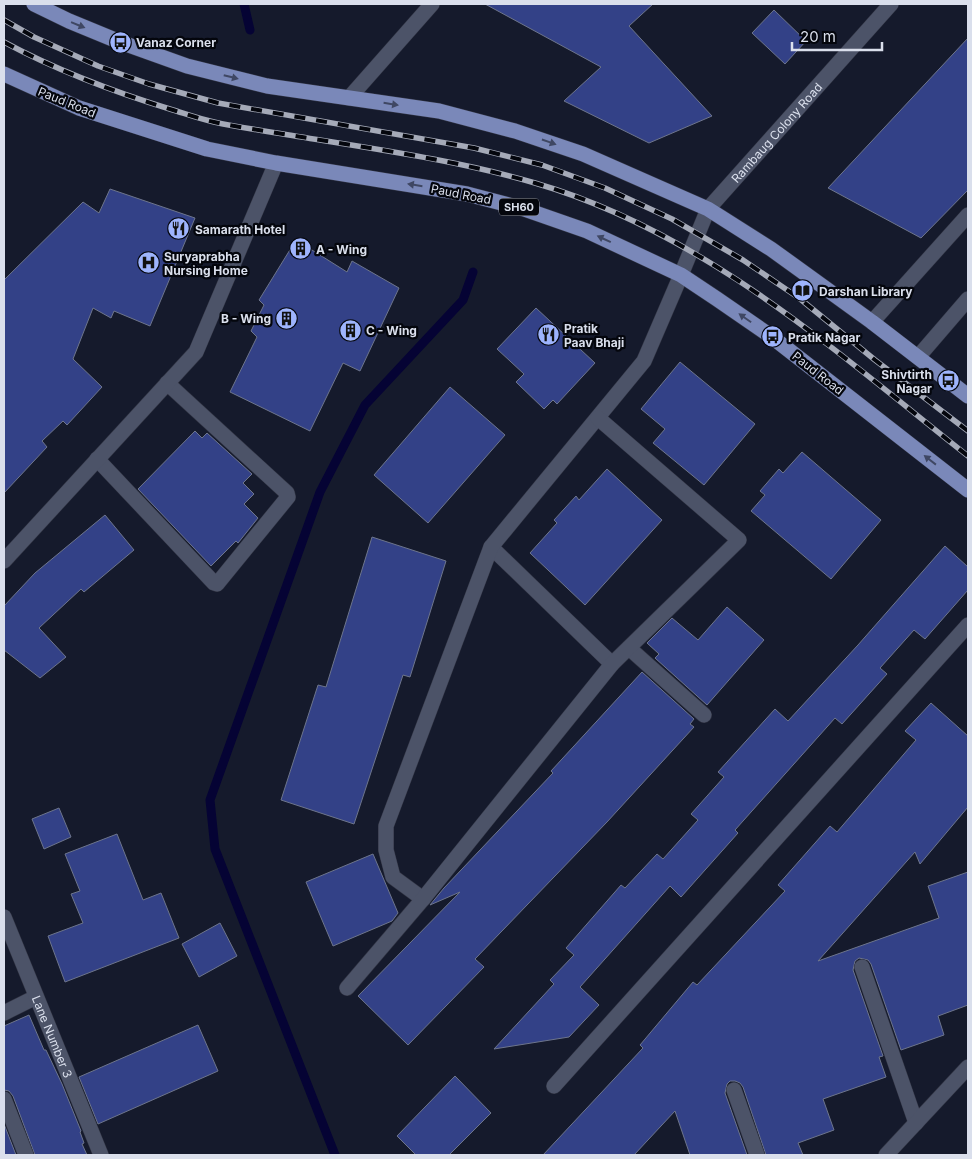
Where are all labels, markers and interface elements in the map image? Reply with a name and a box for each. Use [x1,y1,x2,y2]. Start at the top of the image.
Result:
scale bar [792,20,882,52]
one-way arrow [71,21,85,29]
text: 20 m [800,27,836,46]
bus stop icon: Vanaz Corner [108,30,132,54]
place label: Vanaz Corner [136,35,216,50]
one-way arrow [224,73,239,81]
street label: Rambaug Colony Road [728,79,825,186]
street label: Paud Road [36,84,98,120]
one-way arrow [384,101,400,109]
one-way arrow [542,138,557,146]
one-way arrow [407,181,423,189]
street label: Paud Road [430,181,492,207]
road number: SH60 [499,198,539,216]
restaurant icon: Samarath Hotel [167,217,191,241]
place label: Samarath Hotel [195,222,285,237]
one-way arrow [597,234,611,242]
building icon: A - Wing [288,237,312,261]
place label: A - Wing [316,242,367,257]
place label: Suryaprabha Nursing Home [164,249,248,278]
hospital icon: Suryaprabha Nursing Home [136,251,160,275]
library icon: Darshan Library [791,279,815,303]
place label: Darshan Library [819,284,913,299]
building icon: B - Wing [275,306,299,330]
place label: B - Wing [221,311,271,326]
one-way arrow [738,313,752,323]
building icon: C - Wing [338,318,362,342]
place label: Pratik Paav Bhaji [564,321,624,350]
place label: C - Wing [366,323,417,338]
restaurant icon: Pratik Paav Bhaji [536,323,560,347]
bus stop icon: Pratik Nagar [760,325,784,349]
place label: Pratik Nagar [788,330,861,345]
street label: Paud Road [789,348,847,398]
place label: Shivtirth Nagar [881,367,932,396]
bus stop icon: Shivtirth Nagar [936,369,960,393]
one-way arrow [923,455,936,465]
street label: Lane Number 3 [29,993,76,1080]

